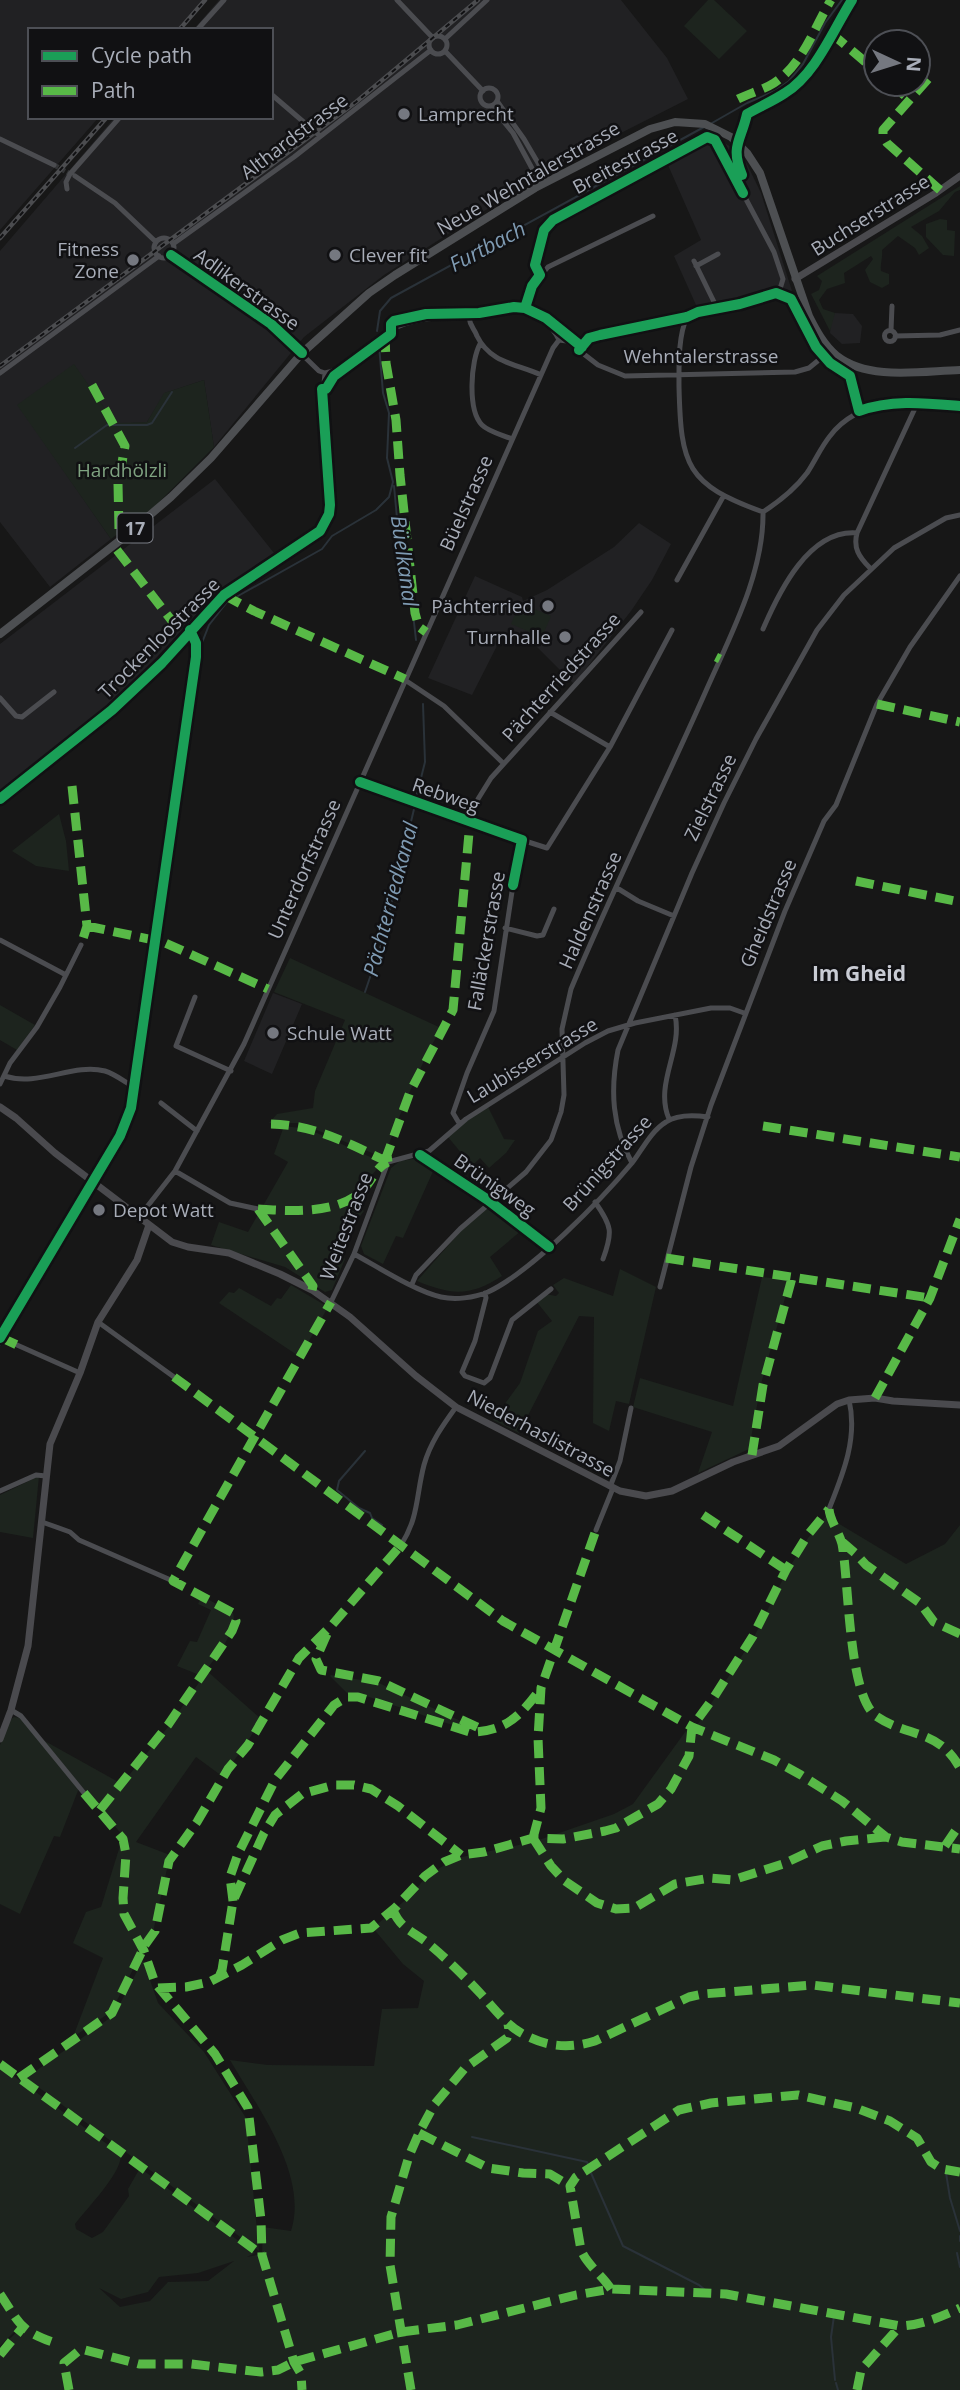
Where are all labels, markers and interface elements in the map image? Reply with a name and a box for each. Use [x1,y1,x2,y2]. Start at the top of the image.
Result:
legend [28,28,273,119]
north arrow [862,28,932,98]
text: Cycle path [91,41,192,69]
text: N [900,56,927,73]
text: Path [91,76,136,104]
street label: Althardstrasse [235,87,353,185]
place label: Lamprecht [418,101,514,127]
marker: Lamprecht [396,106,412,122]
street label: Neue Wehntalerstrasse [432,115,624,241]
street label: Breitestrasse [568,122,682,200]
street label: Buchserstrasse [806,168,934,262]
water label: Furtbach [444,214,530,278]
place label: Fitness Zone [57,236,119,284]
street label: Adlikerstrasse [189,242,305,336]
place label: Clever fit [349,242,427,268]
marker: Clever fit [327,247,343,263]
marker: Fitness Zone [125,252,141,268]
street label: Wehntalerstrasse [623,343,779,369]
street label: Büelstrasse [433,451,499,555]
park label: Hardhölzli [77,457,167,483]
road number: 17 [118,514,152,542]
water label: Büelkanal [385,514,425,609]
street label: Trockenloostrasse [93,572,225,704]
place label: Pächterried [431,593,534,619]
marker: Pächterried [540,598,556,614]
street label: Pächterriedstrasse [496,607,626,747]
place label: Turnhalle [467,624,551,650]
marker: Turnhalle [557,629,573,645]
street label: Zielstrasse [678,749,742,845]
street label: Rebweg [409,771,483,819]
street label: Unterdorfstrasse [261,795,347,943]
water label: Pächterriedkanal [356,818,424,979]
street label: Haldenstrasse [552,847,628,973]
street label: Gheidstrasse [733,855,803,971]
street label: Falläckerstrasse [461,869,511,1013]
district label: Im Gheid [812,959,906,987]
street label: Laubisserstrasse [462,1011,602,1109]
place label: Schule Watt [287,1020,392,1046]
marker: Schule Watt [265,1025,281,1041]
street label: Brünigstrasse [557,1109,657,1217]
street label: Brünigweg [449,1147,541,1223]
street label: Weitestrasse [314,1168,378,1284]
place label: Depot Watt [113,1197,214,1223]
marker: Depot Watt [91,1202,107,1218]
street label: Niederhaslistrasse [463,1383,619,1483]

